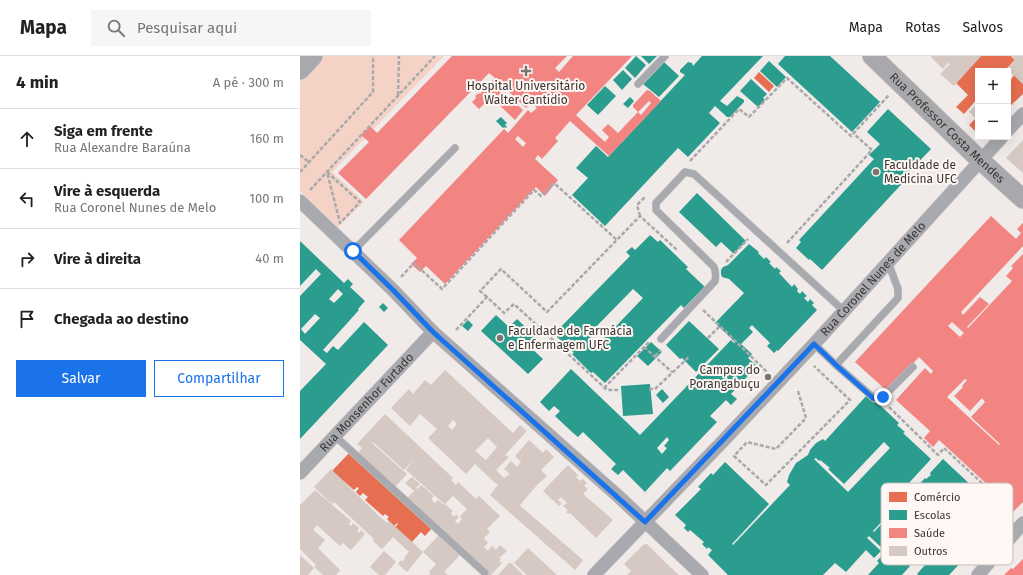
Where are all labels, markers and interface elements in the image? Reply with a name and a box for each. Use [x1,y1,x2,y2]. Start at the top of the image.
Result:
search box [91,10,371,46]
text: Mapa [20,16,67,39]
icon: search [105,17,127,39]
text: Pesquisar aqui [137,19,237,37]
text: Mapa [849,19,883,36]
text: Rotas [905,19,940,36]
text: Salvos [962,19,1003,36]
marker: Hospital Universitário Walter Cantídio [520,65,532,77]
map controls [975,68,1011,140]
button: + [975,68,1011,104]
street label: Rua Professor Costa Mendes [887,70,1008,186]
text: 4 min [16,72,59,93]
text: A pé · 300 m [213,75,284,90]
place label: Hospital Universitário Walter Cantídio [467,79,585,107]
button: − [975,104,1011,140]
text: Siga em frente [54,122,153,140]
icon: ahead [16,128,38,150]
text: 160 m [250,131,284,146]
text: Rua Alexandre Baraúna [54,140,191,155]
place label: Faculdade de Medicina UFC [884,158,957,186]
marker: Faculdade de Medicina UFC [871,167,881,177]
text: Vire à esquerda [54,182,160,200]
icon: left [16,188,38,210]
text: 100 m [249,191,284,206]
text: Rua Coronel Nunes de Melo [54,200,216,215]
street label: Rua Coronel Nunes de Melo [818,219,929,339]
route start [344,242,362,260]
icon: right [16,248,38,270]
text: Vire à direita [54,250,141,268]
text: 40 m [255,251,284,266]
icon: arrive [16,308,38,330]
text: Chegada ao destino [54,310,189,328]
place label: Faculdade de Farmácia e Enfermagem UFC [508,324,632,352]
marker: Faculdade de Farmácia e Enfermagem UFC [495,333,505,343]
street label: Rua Monsenhor Furtado [317,350,416,455]
button: Salvar [16,360,146,397]
button: Compartilhar [154,360,284,397]
place label: Campus do Porangabuçu [689,363,760,391]
marker: Campus do Porangabuçu [763,372,773,382]
route end [874,388,892,406]
legend [881,483,1013,565]
text: Comércio [914,491,961,504]
text: Escolas [914,509,951,522]
text: Saúde [914,527,945,540]
text: Outros [914,545,947,558]

